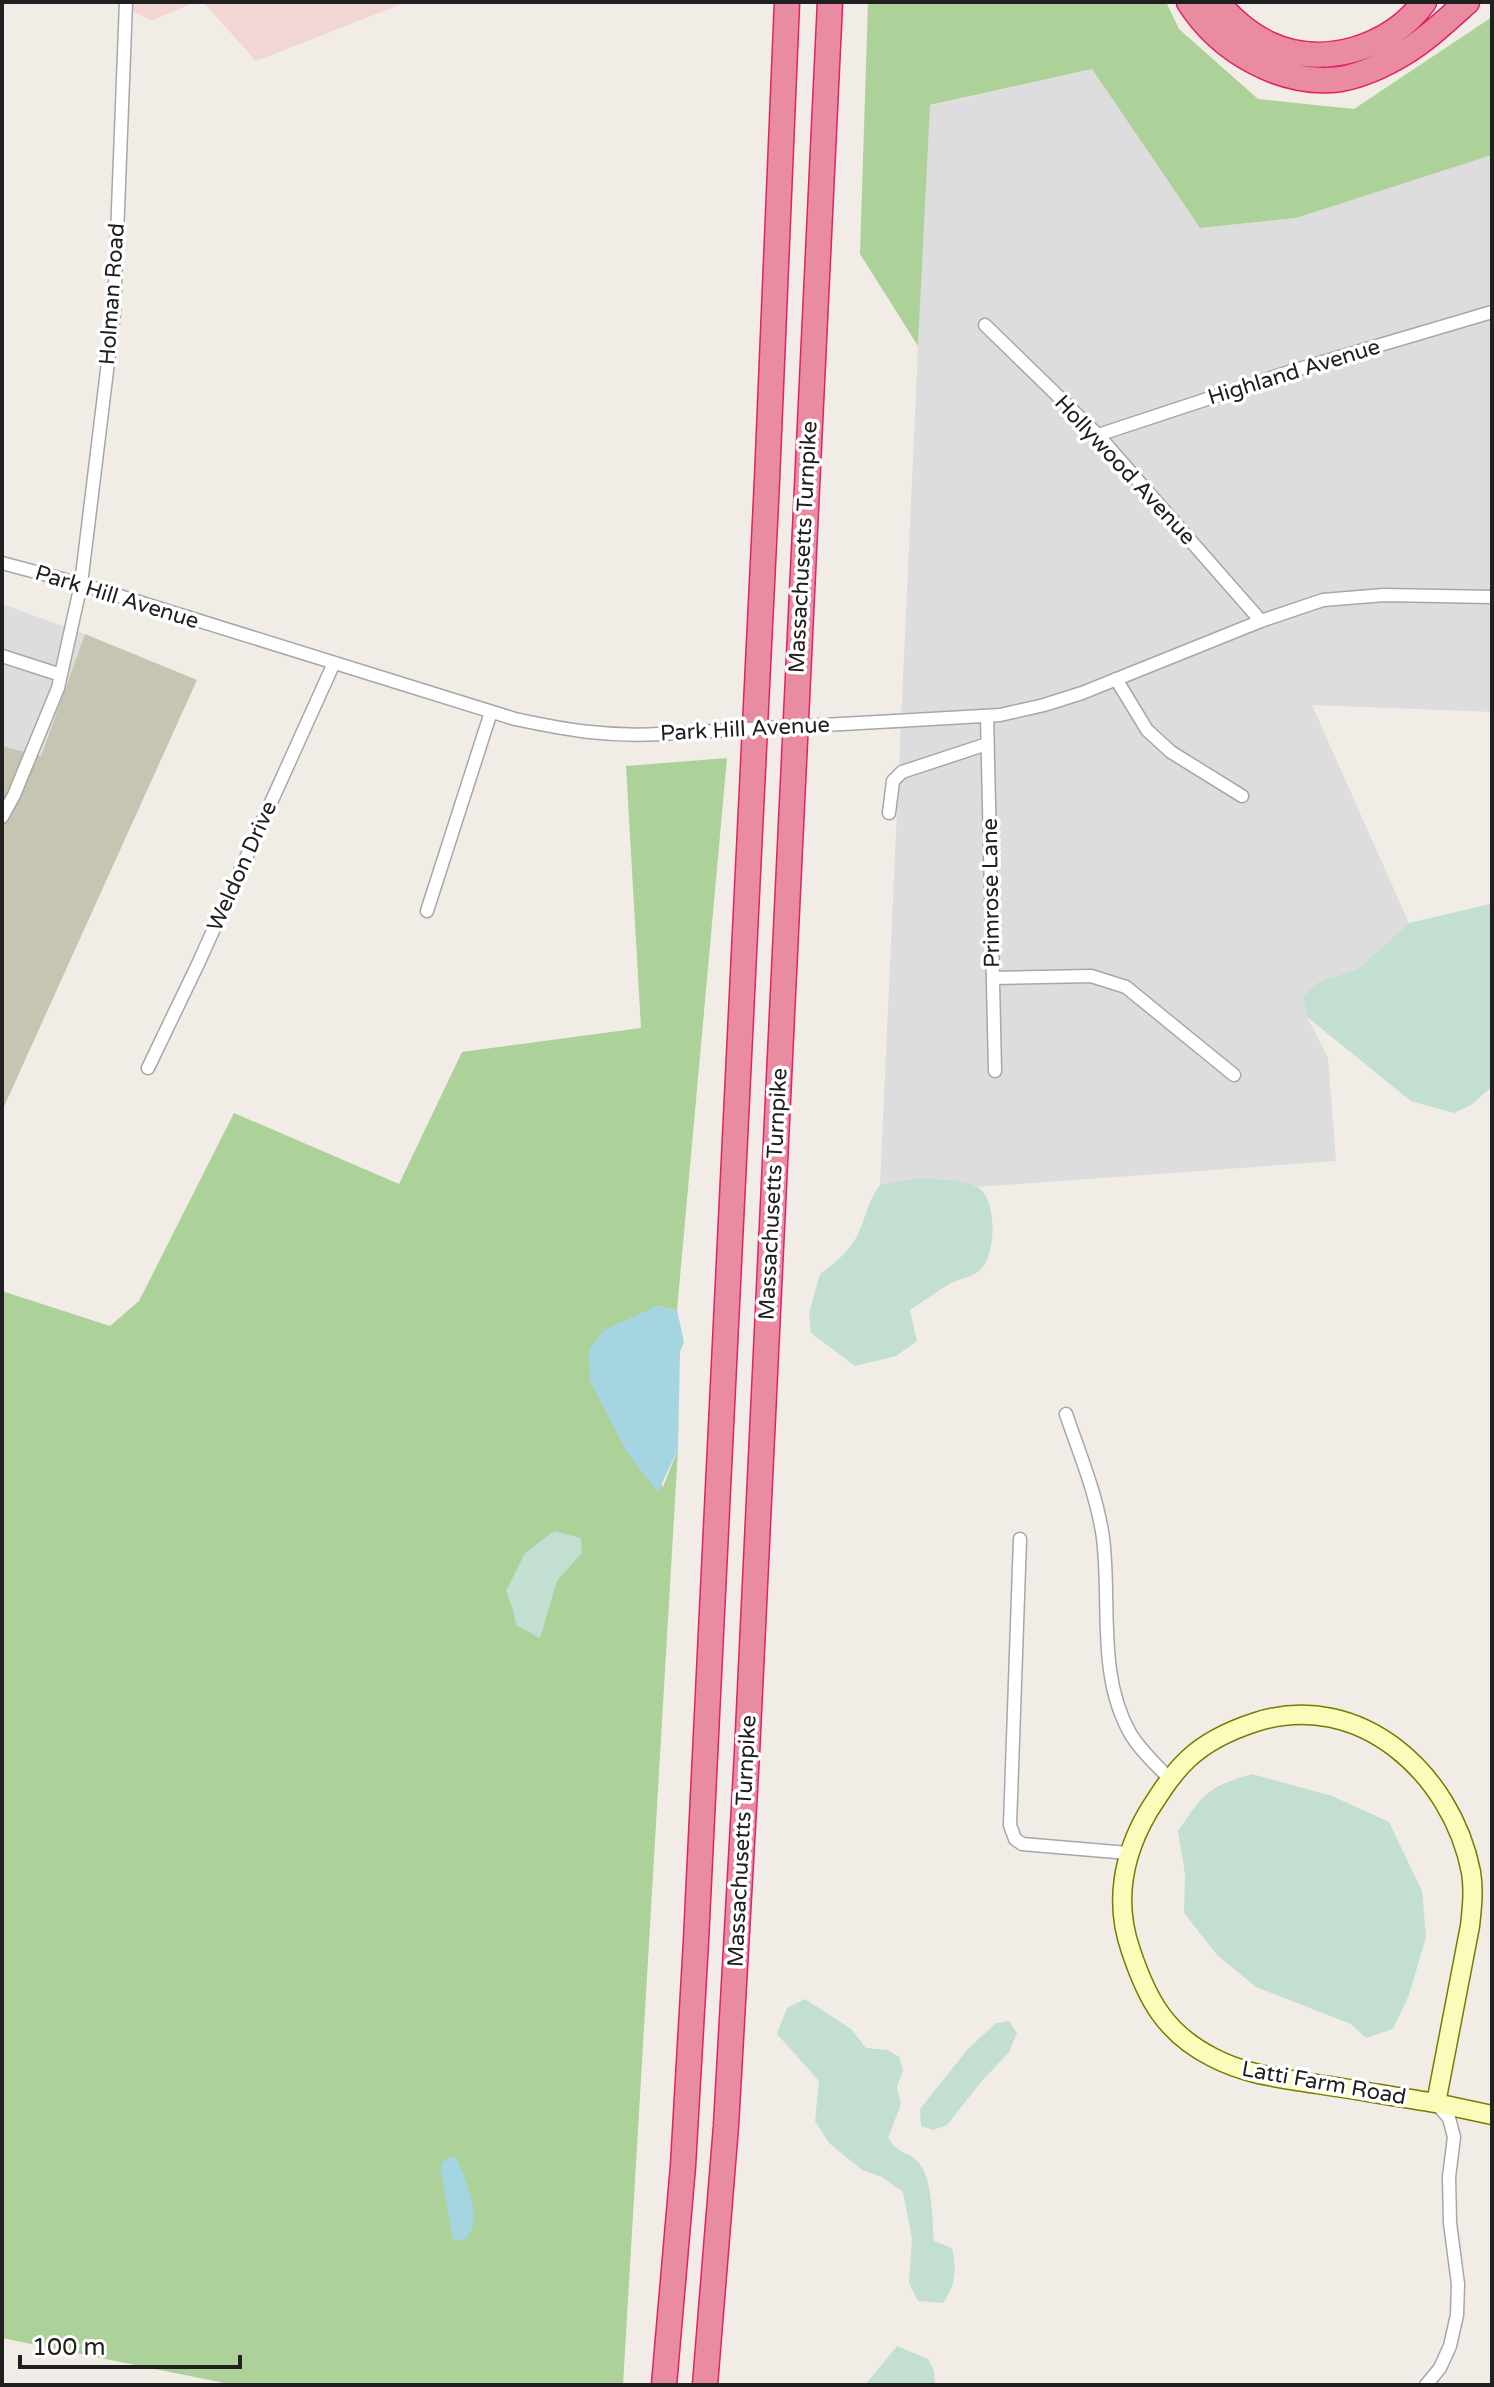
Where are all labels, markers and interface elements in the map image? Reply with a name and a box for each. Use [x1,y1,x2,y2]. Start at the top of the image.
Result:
street label: Holman Road [94,222,130,366]
street label: Highland Avenue [1205,333,1383,411]
street label: Hollywood Avenue [1049,390,1201,550]
street label: Massachusetts Turnpike [783,420,823,674]
street label: Park Hill Avenue [32,560,202,634]
street label: Park Hill Avenue [659,712,831,746]
street label: Weldon Drive [202,797,282,935]
street label: Primrose Lane [977,818,1005,968]
street label: Massachusetts Turnpike [753,1067,793,1321]
street label: Massachusetts Turnpike [722,1714,762,1968]
street label: Latti Farm Road [1240,2056,1408,2110]
scale bar [20,2319,240,2369]
text: 100 m [32,2333,106,2362]

